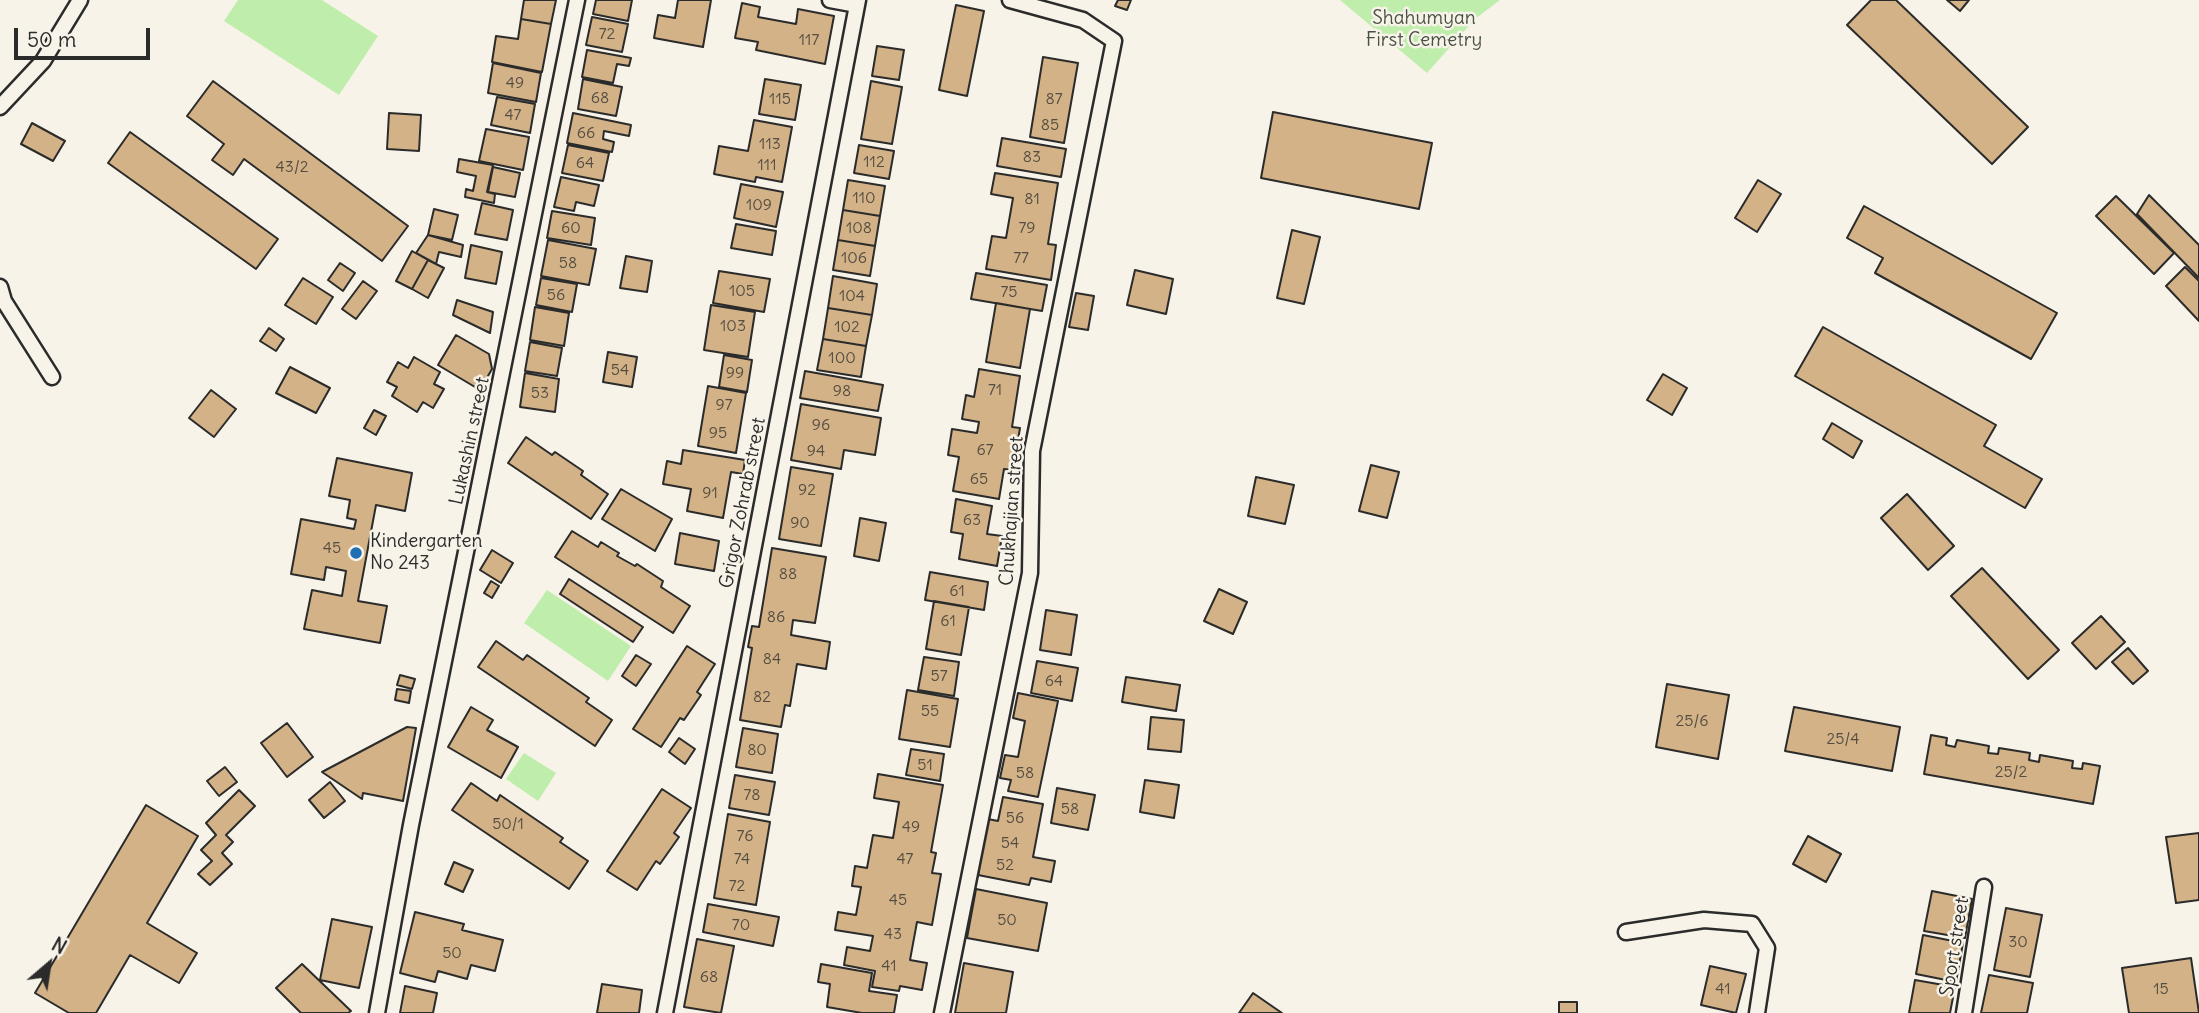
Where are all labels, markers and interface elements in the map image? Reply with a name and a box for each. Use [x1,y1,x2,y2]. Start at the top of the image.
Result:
park label: Shahumyan First Cemetry [1366,8,1482,52]
scale bar [18,14,154,58]
house number: 72 [599,24,615,44]
text: 50 m [27,26,76,53]
house number: 117 [799,30,819,50]
house number: 49 [506,73,524,93]
house number: 68 [591,88,609,108]
house number: 115 [769,89,791,109]
house number: 87 [1045,89,1063,109]
house number: 47 [505,105,521,125]
house number: 85 [1041,115,1059,135]
house number: 66 [577,123,595,143]
house number: 113 [759,134,781,154]
house number: 83 [1023,147,1041,167]
house number: 112 [863,152,885,172]
house number: 64 [576,153,594,173]
house number: 111 [757,155,777,175]
house number: 43/2 [276,157,308,177]
house number: 110 [852,188,876,208]
house number: 81 [1024,189,1040,209]
house number: 109 [746,195,772,215]
house number: 60 [561,218,581,238]
house number: 108 [846,218,872,238]
house number: 79 [1018,218,1036,238]
house number: 106 [841,248,867,268]
house number: 77 [1013,248,1029,268]
house number: 58 [559,253,577,273]
house number: 105 [729,281,755,301]
house number: 75 [1000,282,1018,302]
house number: 56 [547,285,565,305]
house number: 104 [839,286,865,306]
house number: 103 [720,316,746,336]
house number: 102 [834,317,860,337]
house number: 100 [828,348,856,368]
house number: 54 [611,360,629,380]
house number: 99 [726,363,744,383]
street label: Lukashin street [445,375,495,507]
house number: 71 [988,380,1002,400]
house number: 98 [833,381,851,401]
house number: 53 [531,383,549,403]
house number: 97 [715,395,733,415]
house number: 96 [812,415,830,435]
street label: Grigor Zohrab street [715,416,771,590]
house number: 95 [709,423,727,443]
street label: Chukhajian street [995,435,1029,587]
house number: 67 [976,440,994,460]
house number: 94 [807,441,825,461]
house number: 65 [970,469,988,489]
house number: 92 [798,480,816,500]
house number: 91 [702,483,718,503]
house number: 63 [963,510,981,530]
house number: 90 [790,513,810,533]
place label: Kindergarten No 243 [370,531,482,575]
house number: 45 [323,538,341,558]
marker: Kindergarten No 243 [348,545,364,561]
house number: 88 [779,564,797,584]
house number: 61 [949,581,965,601]
house number: 86 [767,607,785,627]
house number: 61 [940,611,956,631]
house number: 84 [763,649,781,669]
house number: 57 [930,666,948,686]
house number: 64 [1045,671,1063,691]
house number: 82 [753,687,771,707]
house number: 55 [921,701,939,721]
house number: 25/6 [1675,711,1709,731]
house number: 25/4 [1826,729,1860,749]
house number: 80 [747,740,767,760]
house number: 51 [917,755,933,775]
house number: 25/2 [1995,762,2027,782]
house number: 58 [1016,763,1034,783]
house number: 78 [743,785,761,805]
house number: 58 [1061,799,1079,819]
house number: 56 [1006,808,1024,828]
house number: 50/1 [492,814,524,834]
house number: 49 [902,817,920,837]
house number: 76 [737,826,753,846]
house number: 54 [1001,833,1019,853]
house number: 74 [734,849,750,869]
house number: 47 [897,849,913,869]
house number: 52 [996,855,1014,875]
house number: 72 [729,876,745,896]
house number: 45 [889,890,907,910]
street label: Sport street [1936,896,1974,998]
house number: 50 [997,910,1017,930]
house number: 70 [732,915,750,935]
house number: 43 [884,924,902,944]
north arrow [14,929,84,999]
text: N [48,932,71,959]
house number: 30 [2008,932,2028,952]
house number: 50 [442,943,462,963]
house number: 41 [881,956,897,976]
house number: 68 [700,967,718,987]
house number: 41 [1715,979,1731,999]
house number: 15 [2153,979,2169,999]

